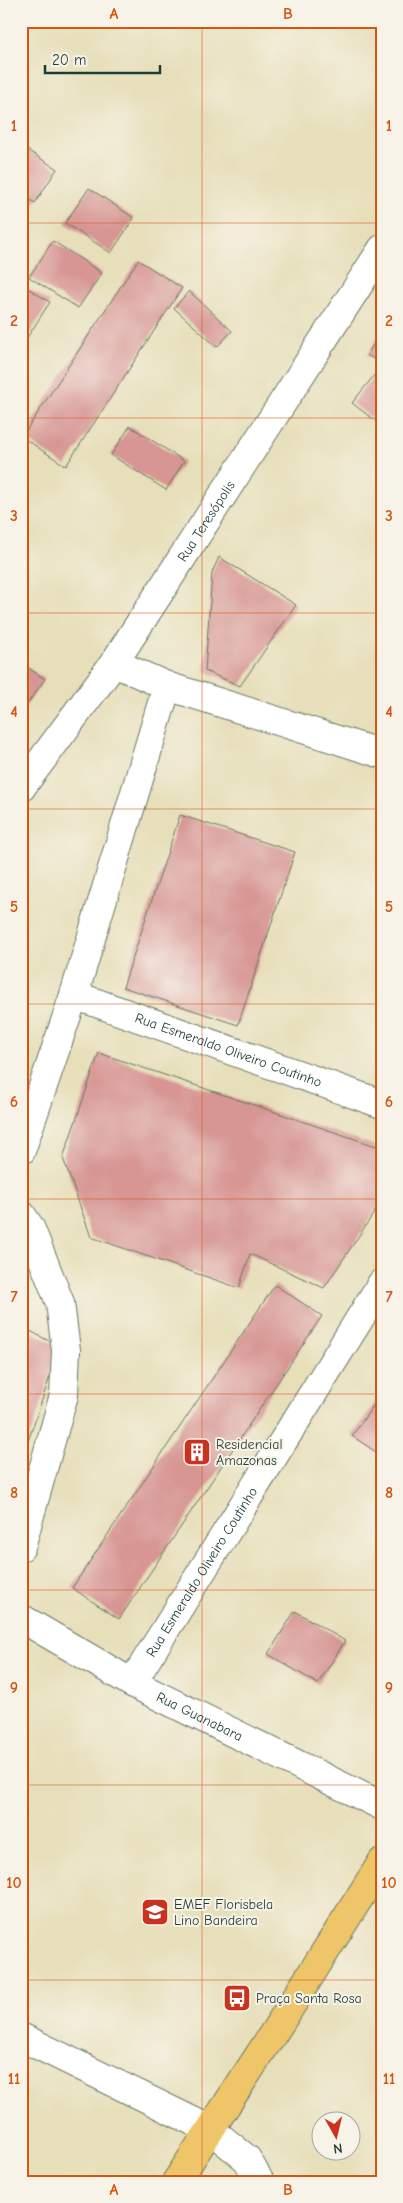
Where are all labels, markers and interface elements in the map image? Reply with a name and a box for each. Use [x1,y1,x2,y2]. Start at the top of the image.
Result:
text: A [110,5,119,23]
text: B [283,5,293,23]
scale bar [45,42,160,74]
text: 20 m [52,51,86,69]
text: 1 [11,117,17,135]
text: 1 [386,117,392,135]
text: 2 [10,312,18,330]
text: 2 [385,312,393,330]
street label: Rua Teresópolis [174,477,238,565]
text: 3 [10,507,18,525]
text: 3 [385,507,393,525]
text: 4 [10,703,18,721]
text: 4 [385,703,393,721]
text: 5 [10,898,18,916]
text: 5 [385,898,393,916]
street label: Rua Esmeraldo Oliveiro Coutinho [133,1009,324,1091]
text: 6 [10,1093,18,1111]
text: 6 [385,1093,393,1111]
text: 7 [10,1288,18,1306]
text: 7 [385,1288,393,1306]
place label: Residencial Amazonas [216,1436,283,1469]
building icon: Residencial Amazonas [182,1437,212,1467]
text: 8 [10,1484,18,1502]
street label: Rua Esmeraldo Oliveiro Coutinho [142,1484,261,1660]
text: 8 [385,1484,393,1502]
text: 9 [10,1679,18,1697]
text: 9 [385,1679,393,1697]
street label: Rua Guanabara [154,1688,246,1745]
text: 10 [6,1874,22,1892]
text: 10 [381,1874,397,1892]
place label: EMEF Florisbela Lino Bandeira [174,1896,273,1929]
school or university icon: EMEF Florisbela Lino Bandeira [140,1897,170,1927]
bus stop icon: Praça Santa Rosa [222,1983,252,2013]
place label: Praça Santa Rosa [256,1990,362,2007]
text: 11 [8,2070,20,2088]
text: 11 [383,2070,395,2088]
north arrow [310,2110,360,2160]
text: N [332,2139,343,2157]
text: A [110,2181,119,2199]
text: B [283,2181,293,2199]

